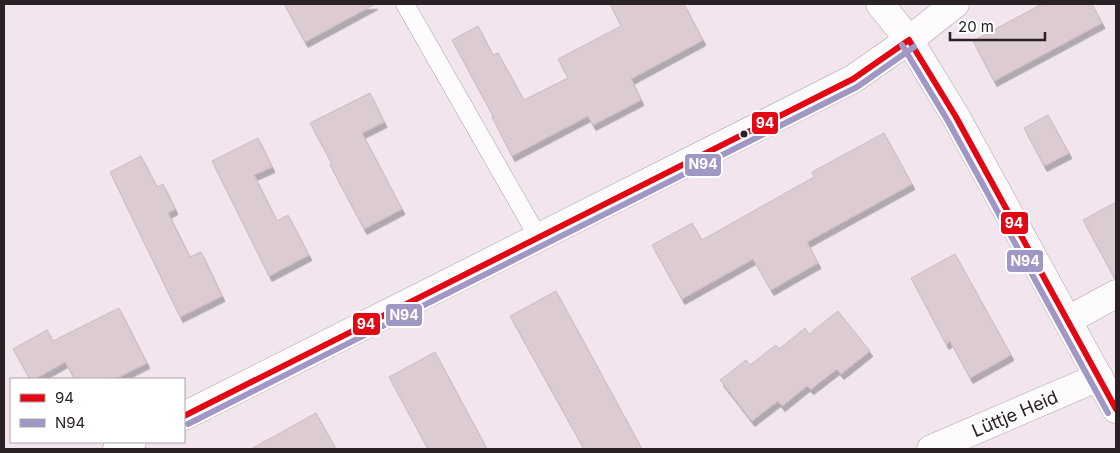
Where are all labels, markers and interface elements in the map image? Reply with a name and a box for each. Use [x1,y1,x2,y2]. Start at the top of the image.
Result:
scale bar [950,10,1045,42]
text: 20 m [958,17,994,36]
line badge: 94 [751,111,779,135]
text: 94 [756,114,774,131]
unlabelled marker [739,129,749,139]
line badge: N94 [684,153,722,177]
text: N94 [688,155,718,172]
line badge: 94 [1000,211,1029,235]
text: 94 [1005,214,1023,231]
line badge: N94 [1006,249,1044,273]
text: N94 [1010,252,1040,269]
line badge: N94 [385,303,423,327]
text: N94 [389,306,419,323]
line badge: 94 [352,312,381,336]
text: 94 [357,315,375,332]
legend [10,378,185,443]
street label: Lüttje Heid [968,385,1061,441]
text: 94 [55,388,74,407]
text: N94 [55,413,85,432]

